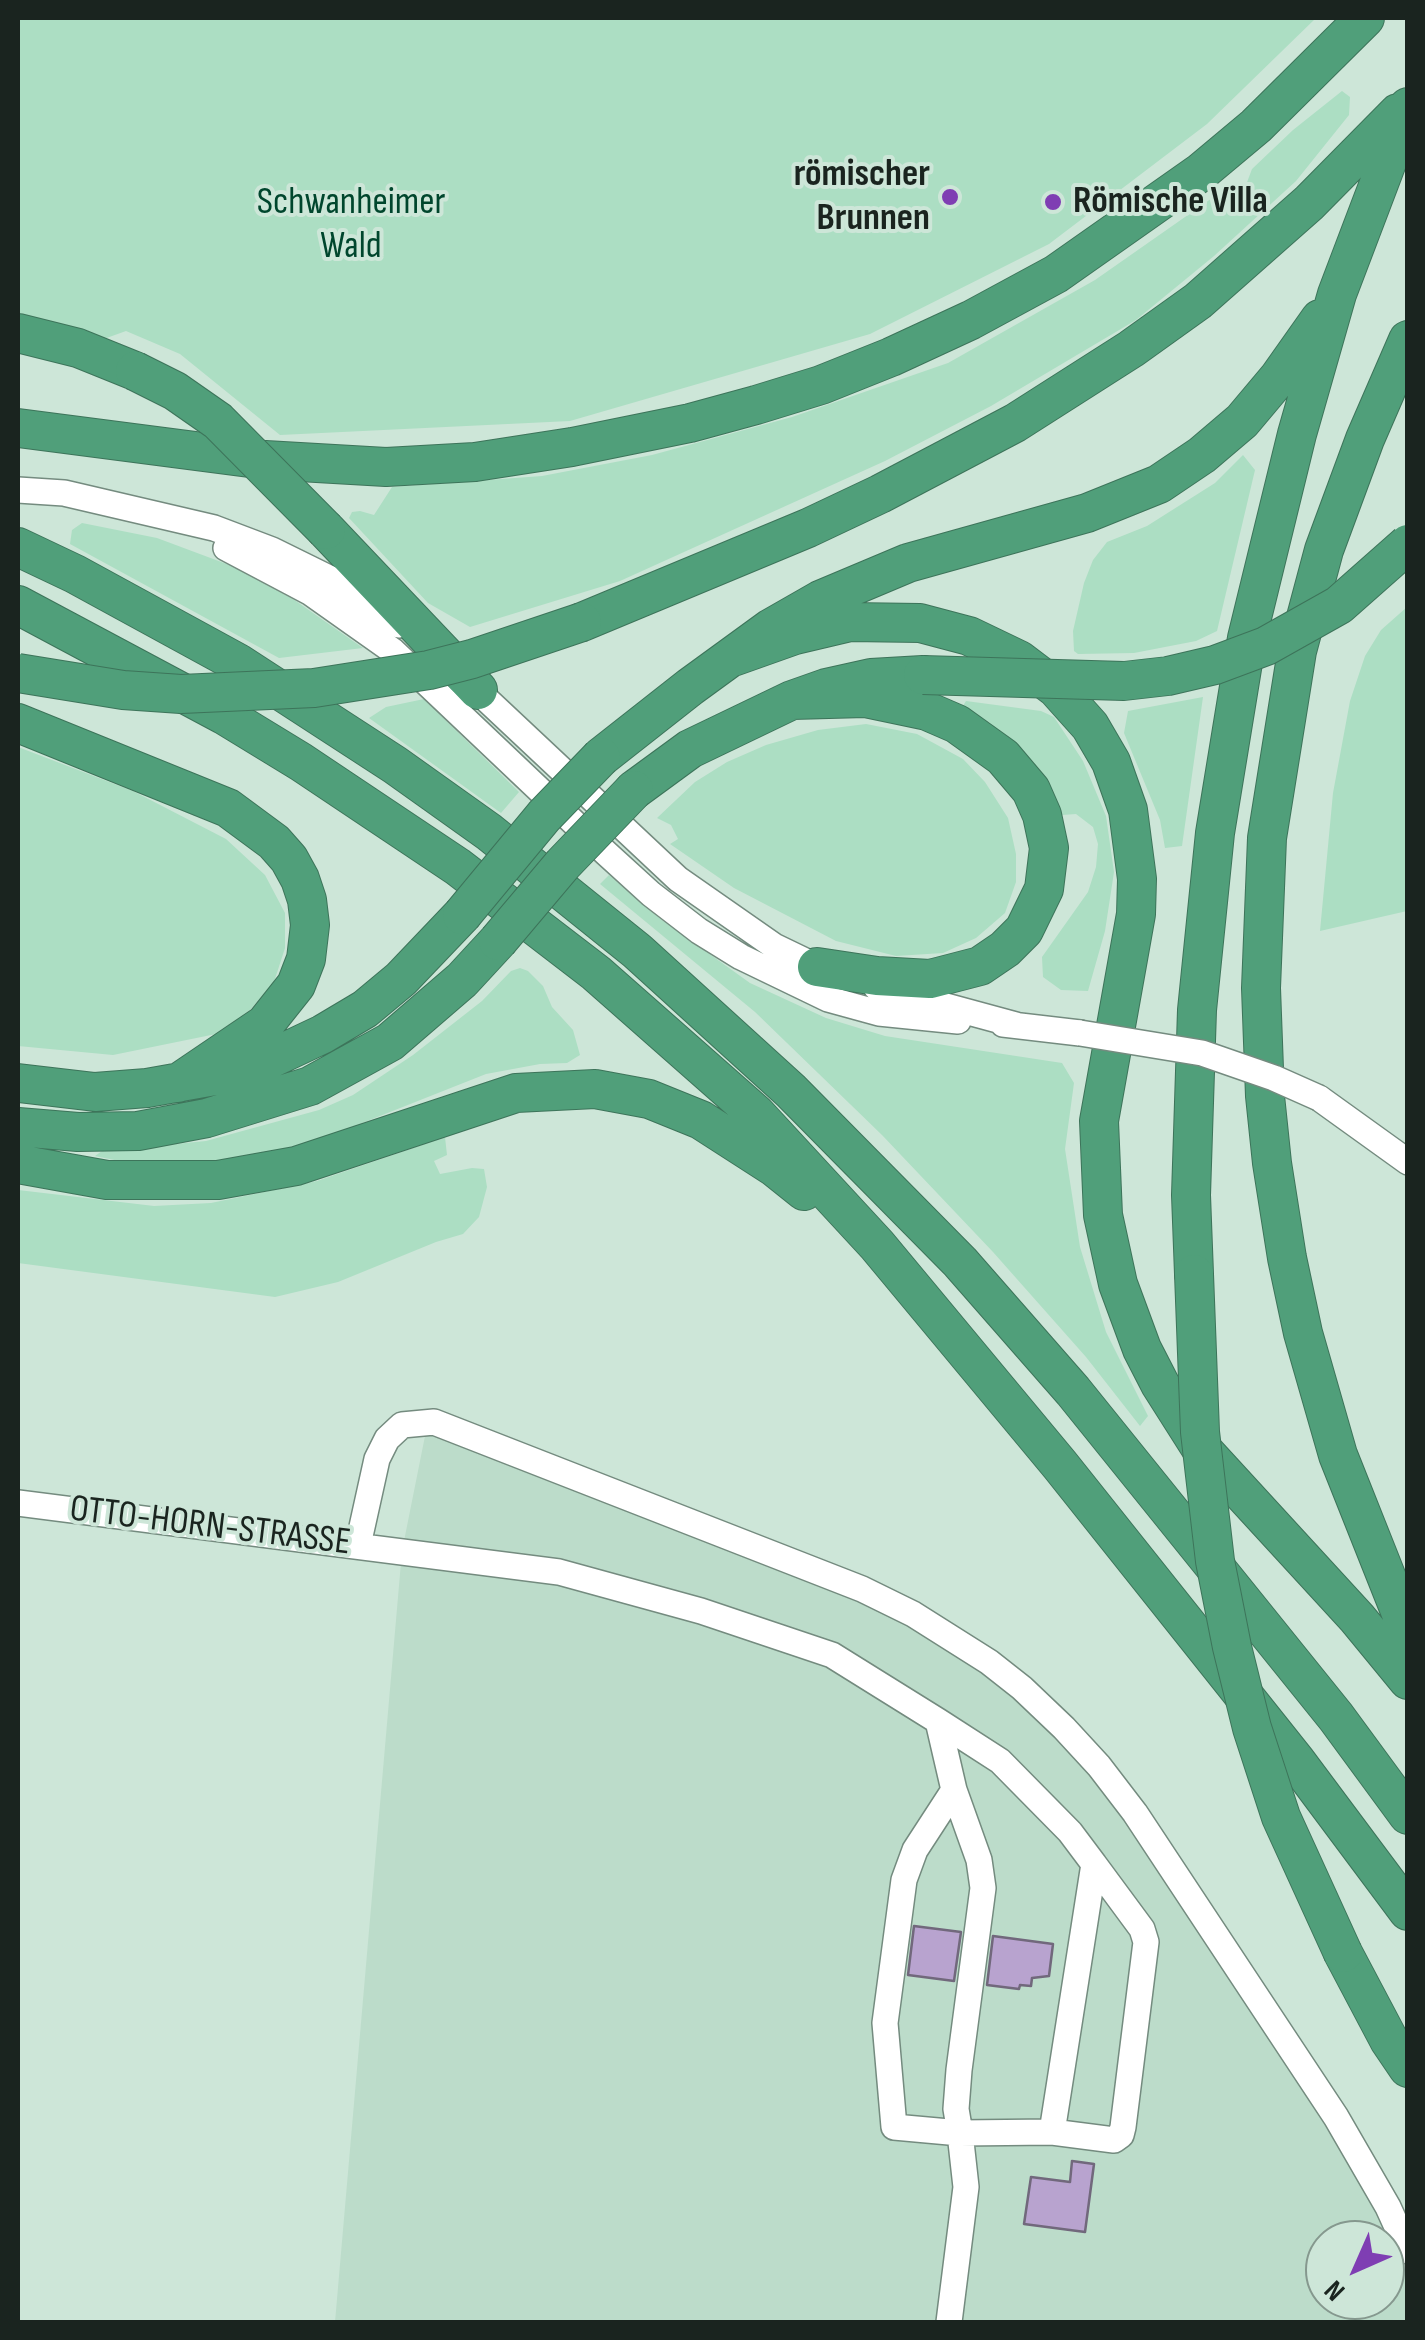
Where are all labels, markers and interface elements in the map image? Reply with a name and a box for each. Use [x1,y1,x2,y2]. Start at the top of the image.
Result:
place label: römischer Brunnen [794,152,930,242]
place label: Römische Villa [1073,179,1268,225]
park label: Schwanheimer Wald [257,180,445,270]
marker: römischer Brunnen [939,186,961,208]
marker: Römische Villa [1042,191,1064,213]
street label: OTTO-HORN-STRASSE [67,1487,353,1567]
north arrow [1305,2220,1405,2320]
text: N [1318,2273,1352,2307]

